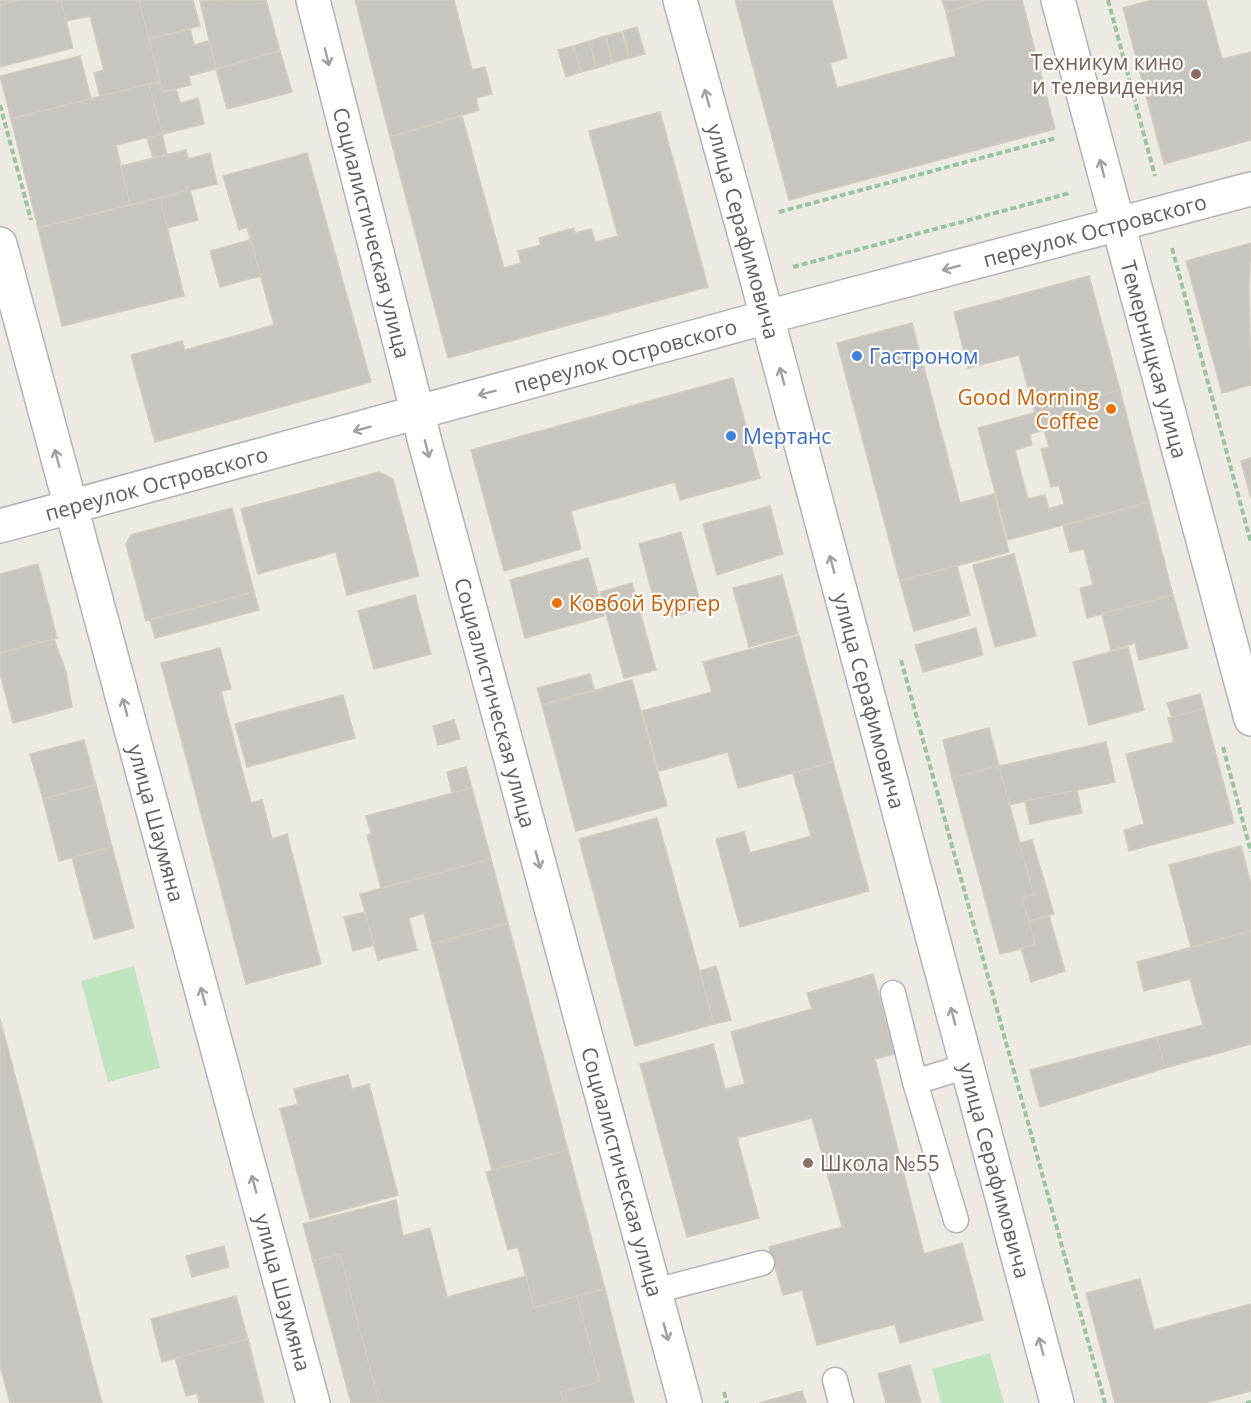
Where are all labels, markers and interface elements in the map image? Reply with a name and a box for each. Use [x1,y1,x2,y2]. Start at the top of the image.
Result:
one-way arrow [322,47,334,66]
place label: Техникум кино и телевидения [1031,48,1184,100]
marker: Техникум кино и телевидения [1189,67,1203,81]
one-way arrow [701,89,712,108]
street label: Социалистическая улица [327,104,417,361]
street label: улица Серафимовича [701,121,786,342]
one-way arrow [1095,159,1107,178]
street label: переулок Островского [980,187,1210,273]
street label: Темерницкая улица [1115,257,1194,461]
one-way arrow [942,263,961,275]
street label: переулок Островского [511,312,740,399]
place label: Гастроном [869,342,978,370]
marker: Гастроном [850,349,864,363]
one-way arrow [775,366,787,385]
place label: Good Morning Coffee [958,383,1099,435]
one-way arrow [478,388,497,400]
marker: Good Morning Coffee [1104,402,1118,416]
place label: Мертанс [743,422,831,450]
one-way arrow [353,423,372,435]
marker: Мертанс [724,429,738,443]
one-way arrow [421,439,433,458]
street label: переулок Островского [42,440,271,527]
one-way arrow [51,448,62,467]
one-way arrow [826,555,837,574]
street label: Социалистическая улица [448,575,543,831]
place label: Ковбой Бургер [569,589,720,617]
street label: улица Серафимовича [827,590,912,812]
marker: Ковбой Бургер [550,596,564,610]
one-way arrow [119,697,130,716]
street label: улица Шаумяна [122,741,191,905]
one-way arrow [533,851,545,870]
one-way arrow [197,987,208,1006]
one-way arrow [947,1007,959,1026]
street label: Социалистическая улица [575,1044,670,1300]
street label: улица Серафимовича [953,1059,1037,1281]
place label: Школа №55 [820,1149,940,1177]
marker: Школа №55 [801,1156,815,1170]
one-way arrow [248,1175,259,1194]
street label: улица Шаумяна [248,1211,318,1374]
one-way arrow [661,1322,673,1341]
one-way arrow [1035,1337,1047,1356]

